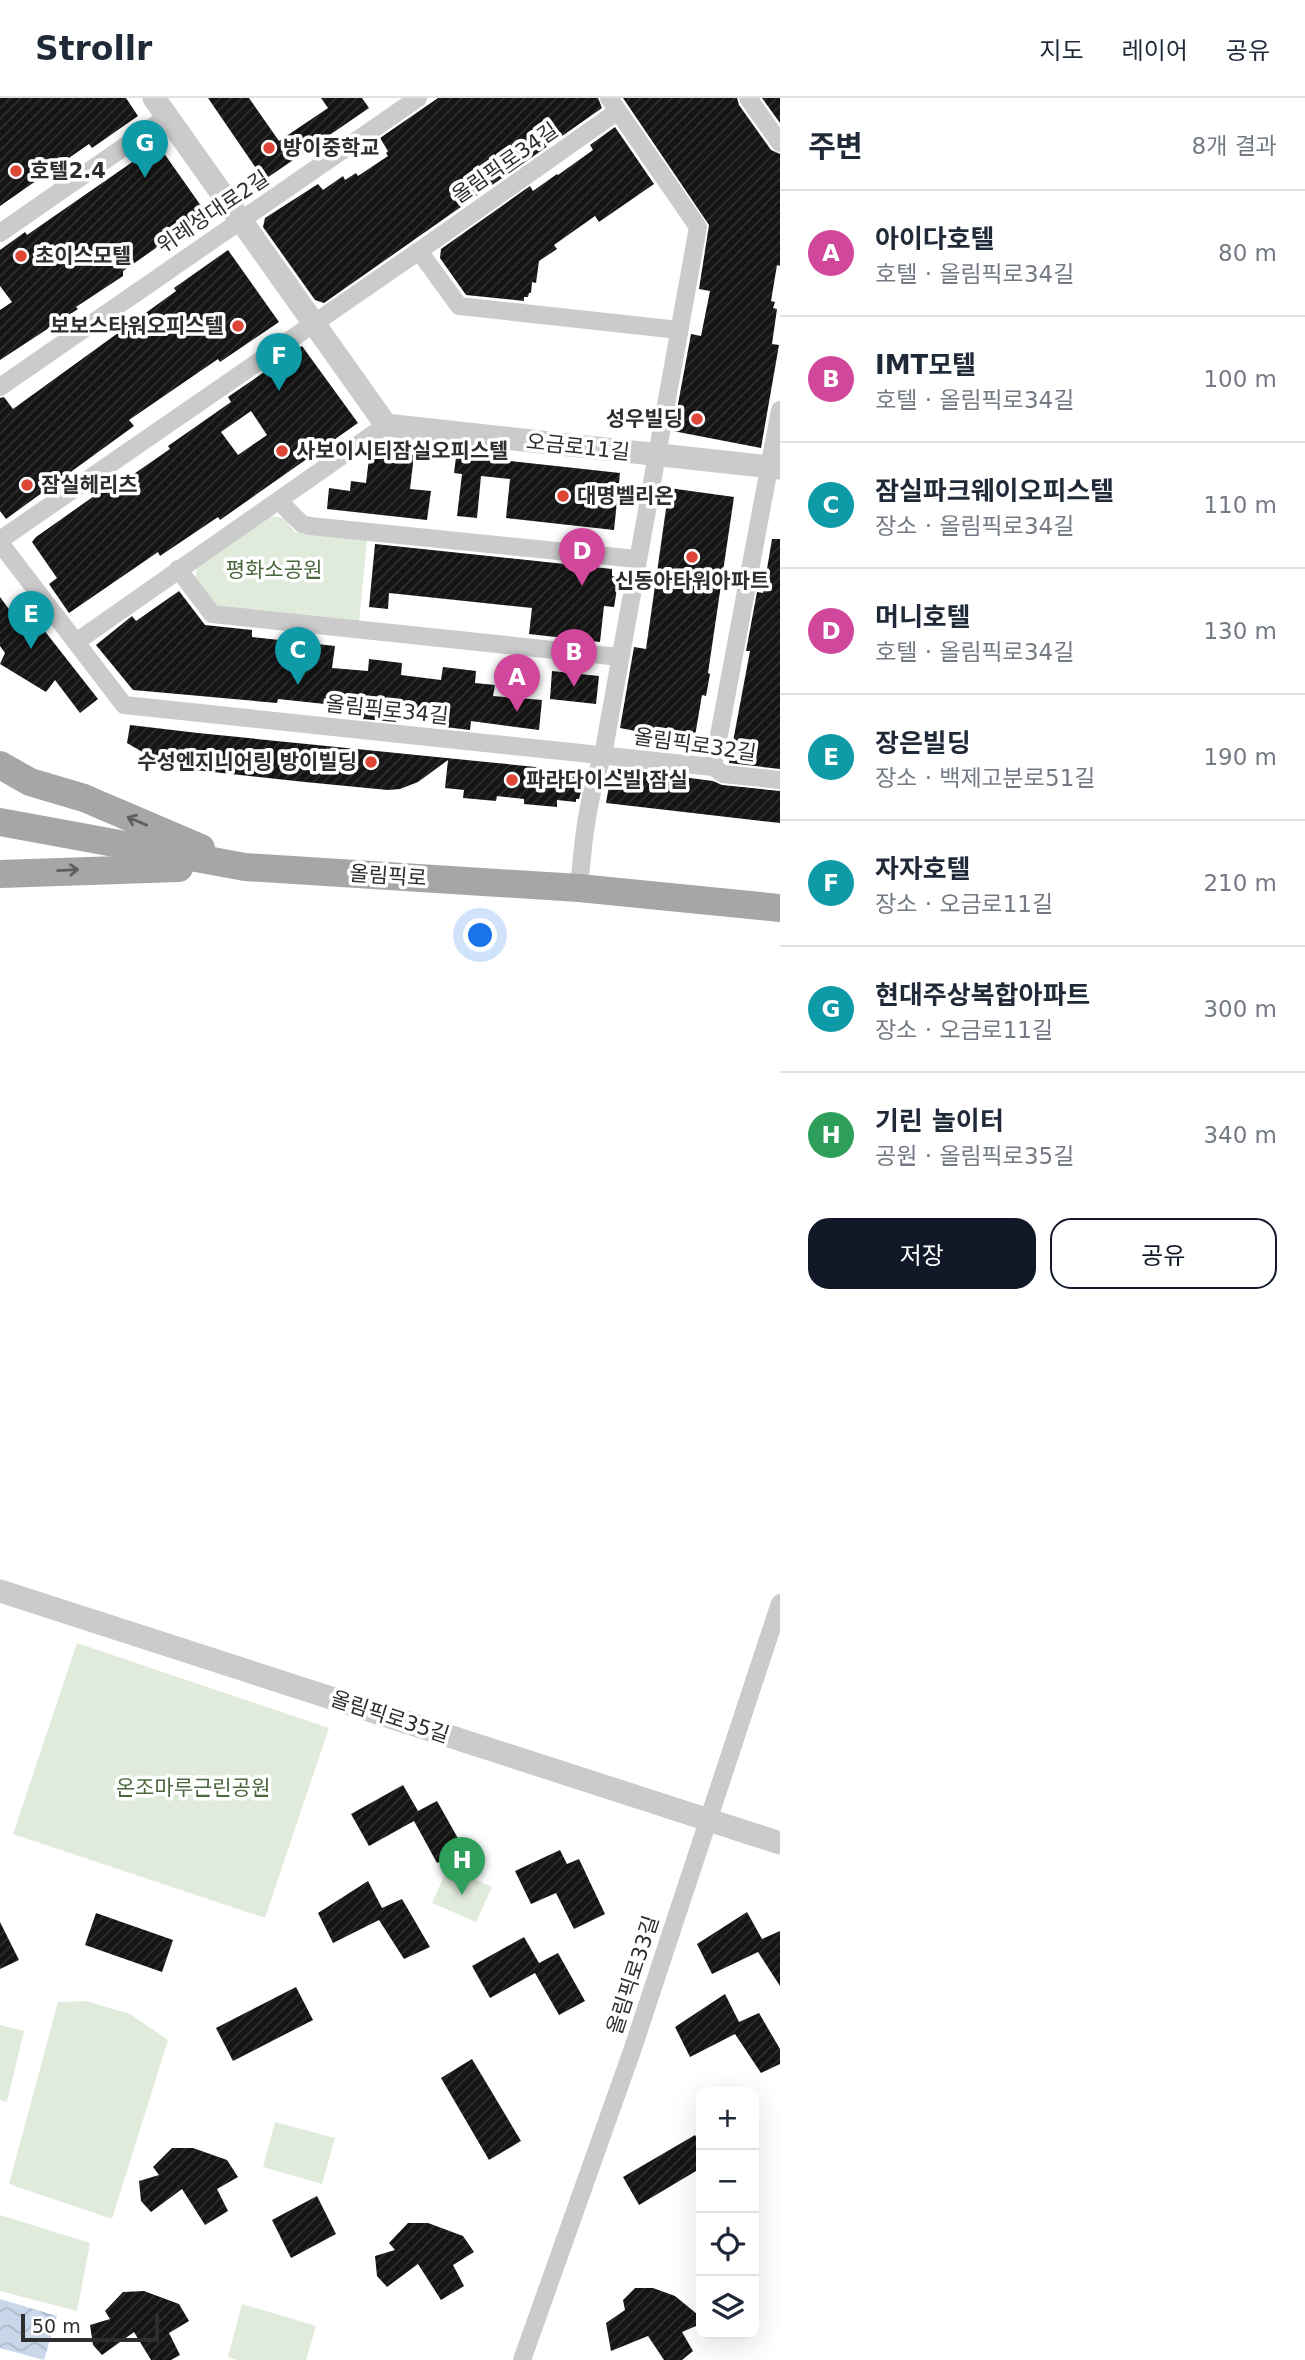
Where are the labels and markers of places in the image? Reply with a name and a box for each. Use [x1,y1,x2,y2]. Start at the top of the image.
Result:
pin: G [122,120,168,178]
place label: 방이중학교 [283,136,380,160]
marker: 방이중학교 [261,140,277,156]
place label: 호텔2.4 [30,159,106,183]
marker: 호텔2.4 [8,163,24,179]
place label: 초이스모텔 [35,244,132,268]
marker: 초이스모텔 [13,248,29,264]
place label: 보보스타워오피스텔 [50,314,224,338]
marker: 보보스타워오피스텔 [230,318,246,334]
pin: F [256,333,302,391]
place label: 성우빌딩 [606,407,683,431]
marker: 성우빌딩 [689,411,705,427]
place label: 사보이시티잠실오피스텔 [296,439,509,463]
marker: 사보이시티잠실오피스텔 [274,443,290,459]
place label: 잠실헤리츠 [41,473,138,497]
marker: 잠실헤리츠 [19,477,35,493]
place label: 대명벨리온 [577,484,674,508]
marker: 대명벨리온 [555,488,571,504]
pin: D [559,528,605,586]
marker: 신동아타워아파트 [684,549,700,565]
place label: 신동아타워아파트 [615,569,769,593]
pin: E [8,591,54,649]
pin: C [275,627,321,685]
pin: B [551,629,597,687]
pin: A [494,654,540,712]
place label: 수성엔지니어링 방이빌딩 [137,750,357,774]
marker: 수성엔지니어링 방이빌딩 [363,754,379,770]
place label: 파라다이스빌 잠실 [526,768,688,792]
marker: 파라다이스빌 잠실 [504,772,520,788]
pin: H [439,1837,485,1895]

